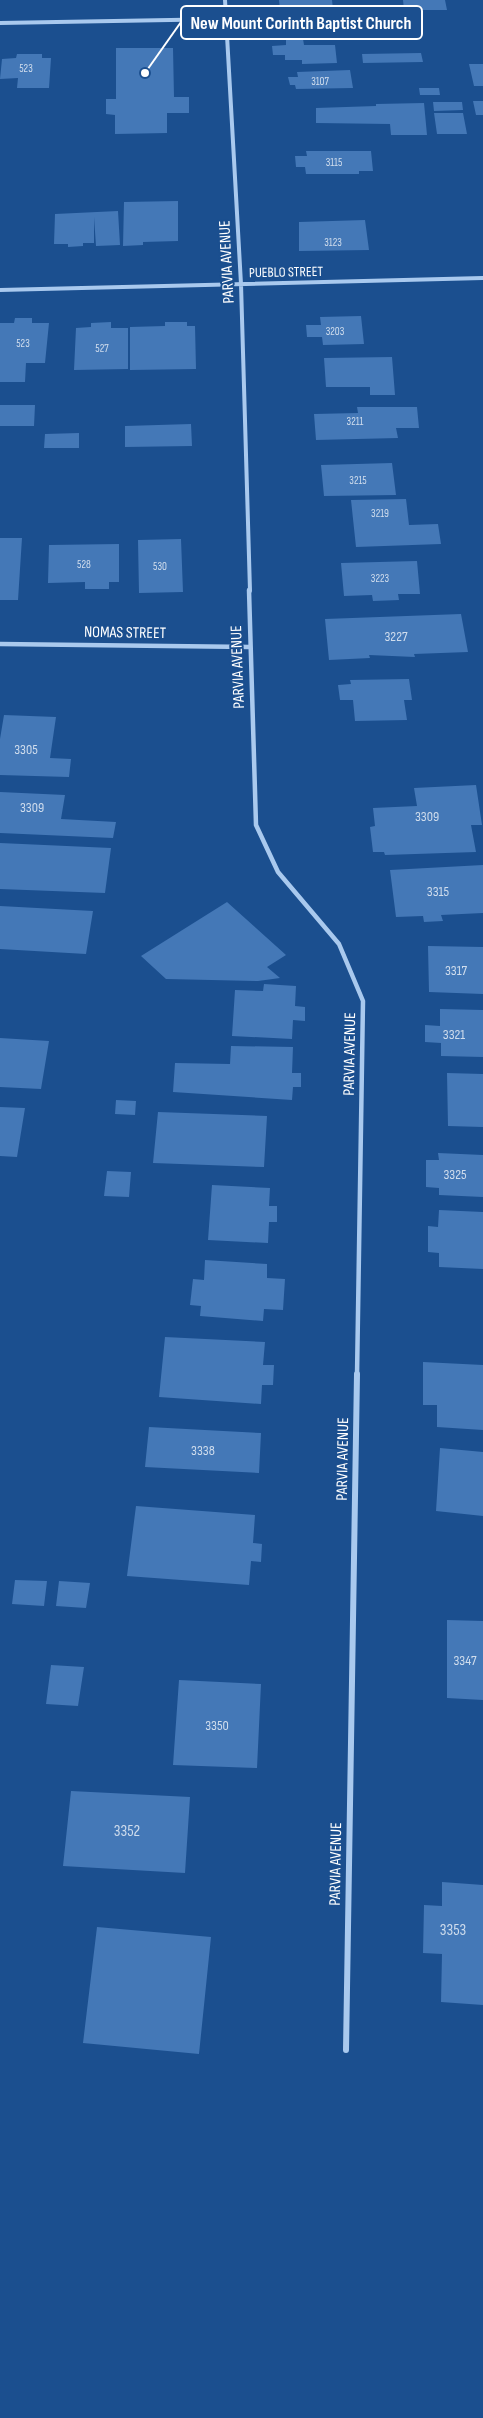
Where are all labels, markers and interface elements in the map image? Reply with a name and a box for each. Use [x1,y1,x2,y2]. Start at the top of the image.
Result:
callout: New Mount Corinth Baptist Church [181,6,422,39]
text: New Mount Corinth Baptist Church [191,13,411,34]
house number: 523 [19,62,33,75]
house number: 3107 [311,75,329,88]
house number: 3115 [326,156,342,169]
street label: PARVIA AVENUE [215,220,239,304]
house number: 3123 [324,236,342,249]
street label: PUEBLO STREET [249,263,324,281]
house number: 3203 [326,325,345,338]
house number: 523 [16,337,30,350]
house number: 527 [95,342,109,355]
house number: 3211 [347,415,364,428]
house number: 3215 [349,474,367,487]
house number: 3219 [371,507,389,520]
house number: 528 [77,558,91,571]
house number: 530 [153,560,167,573]
house number: 3223 [371,572,390,585]
street label: NOMAS STREET [84,623,167,643]
street label: PARVIA AVENUE [227,625,249,709]
house number: 3227 [384,628,408,645]
house number: 3305 [14,741,38,758]
house number: 3309 [20,799,44,816]
house number: 3309 [415,808,439,825]
house number: 3315 [427,883,450,900]
house number: 3317 [445,962,468,979]
street label: PARVIA AVENUE [340,1012,360,1096]
house number: 3321 [443,1026,465,1043]
house number: 3325 [443,1166,467,1183]
street label: PARVIA AVENUE [333,1417,353,1501]
house number: 3338 [191,1442,215,1459]
house number: 3347 [453,1652,477,1669]
house number: 3350 [205,1717,229,1734]
house number: 3352 [114,1822,140,1841]
street label: PARVIA AVENUE [326,1822,346,1906]
house number: 3353 [440,1921,466,1940]

